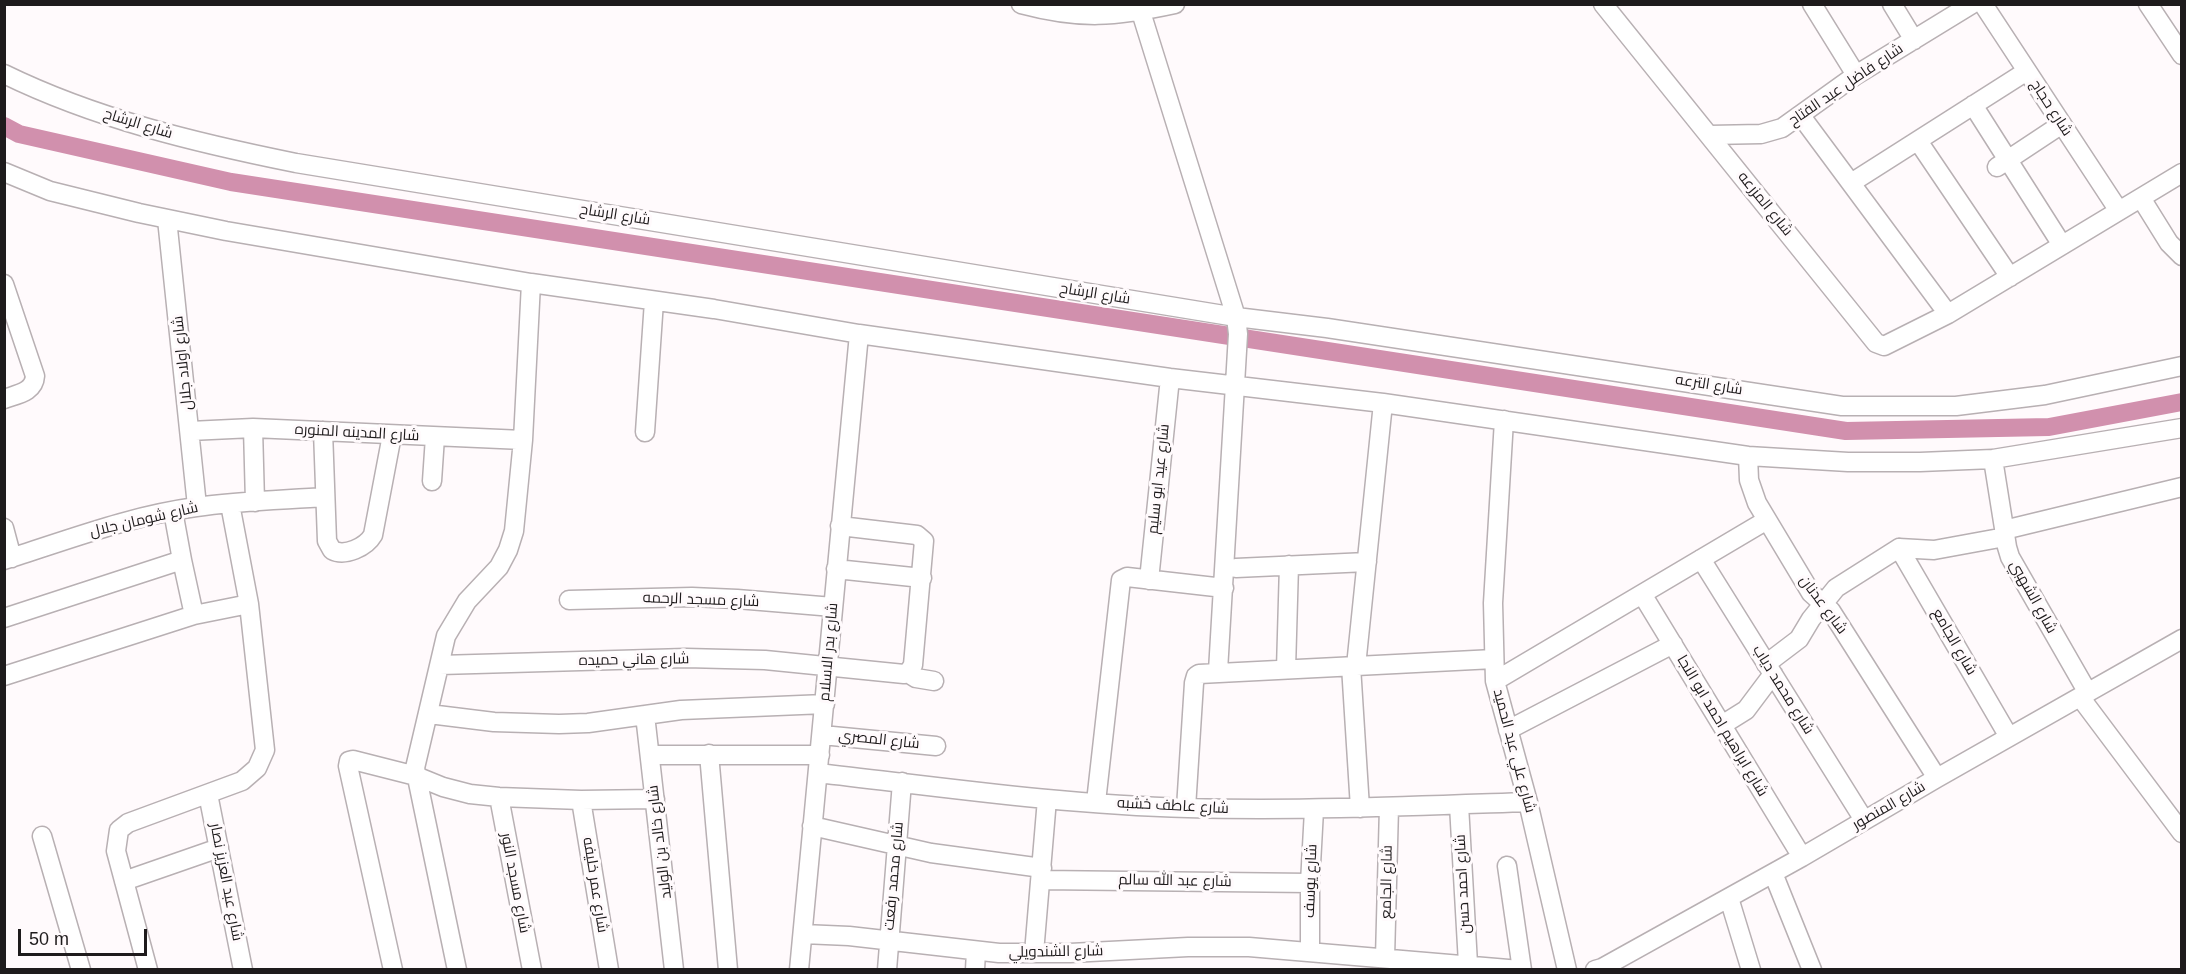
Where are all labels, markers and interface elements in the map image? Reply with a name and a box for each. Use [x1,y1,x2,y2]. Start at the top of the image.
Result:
street label: شارع فاضل عبد الفتاح [1785,40,1907,130]
street label: شارع حجاج [2026,76,2076,140]
street label: شارع الرشاح [101,105,175,143]
street label: شارع المزرعه [1734,168,1796,240]
street label: شارع الرشاح [578,201,652,229]
street label: شارع الرشاح [1058,280,1132,308]
street label: شارع اولاد جلال [169,315,197,411]
street label: شارع الترعه [1674,371,1744,399]
street label: شارع المدينه المنوره [294,421,420,445]
street label: شارع عيد ابو سليم [1144,423,1174,535]
street label: شارع شومان جلال [88,499,200,541]
street label: شارع الشهبي [2006,557,2060,637]
street label: شارع عدنان [1795,572,1851,638]
street label: شارع مسجد الرحمه [642,589,760,611]
street label: شارع بدر الاسلام [816,602,842,702]
street label: شارع الجامع [1928,605,1980,679]
street label: شارع محمد دياب [1748,642,1818,738]
street label: شارع هاني حميده [579,650,689,670]
street label: شارع ابراهيم احمد ابو النجا [1673,652,1771,800]
street label: شارع علي عبد الحميد [1489,687,1539,815]
street label: شارع المصري [837,727,921,753]
street label: شارع المنصور [1849,778,1929,834]
street label: شارع خالد بن الوليد [644,784,676,900]
street label: شارع عاطف خشبه [1117,794,1229,818]
street label: شارع عبد العزيز نصار [206,821,246,943]
street label: شارع محمد رفعت [880,821,908,931]
street label: شارع مسجد النور [496,831,534,935]
street label: شارع احمد حسن [1451,834,1475,934]
street label: شارع عمر خليفه [579,836,611,934]
street label: شارع يوسف [1301,844,1321,918]
street label: شارع الجامع [1377,845,1397,919]
street label: شارع عبد الله سالم [1118,871,1232,891]
scale bar [21,917,150,955]
text: 50 m [29,929,69,949]
street label: شارع الشندويلي [1009,942,1103,962]

